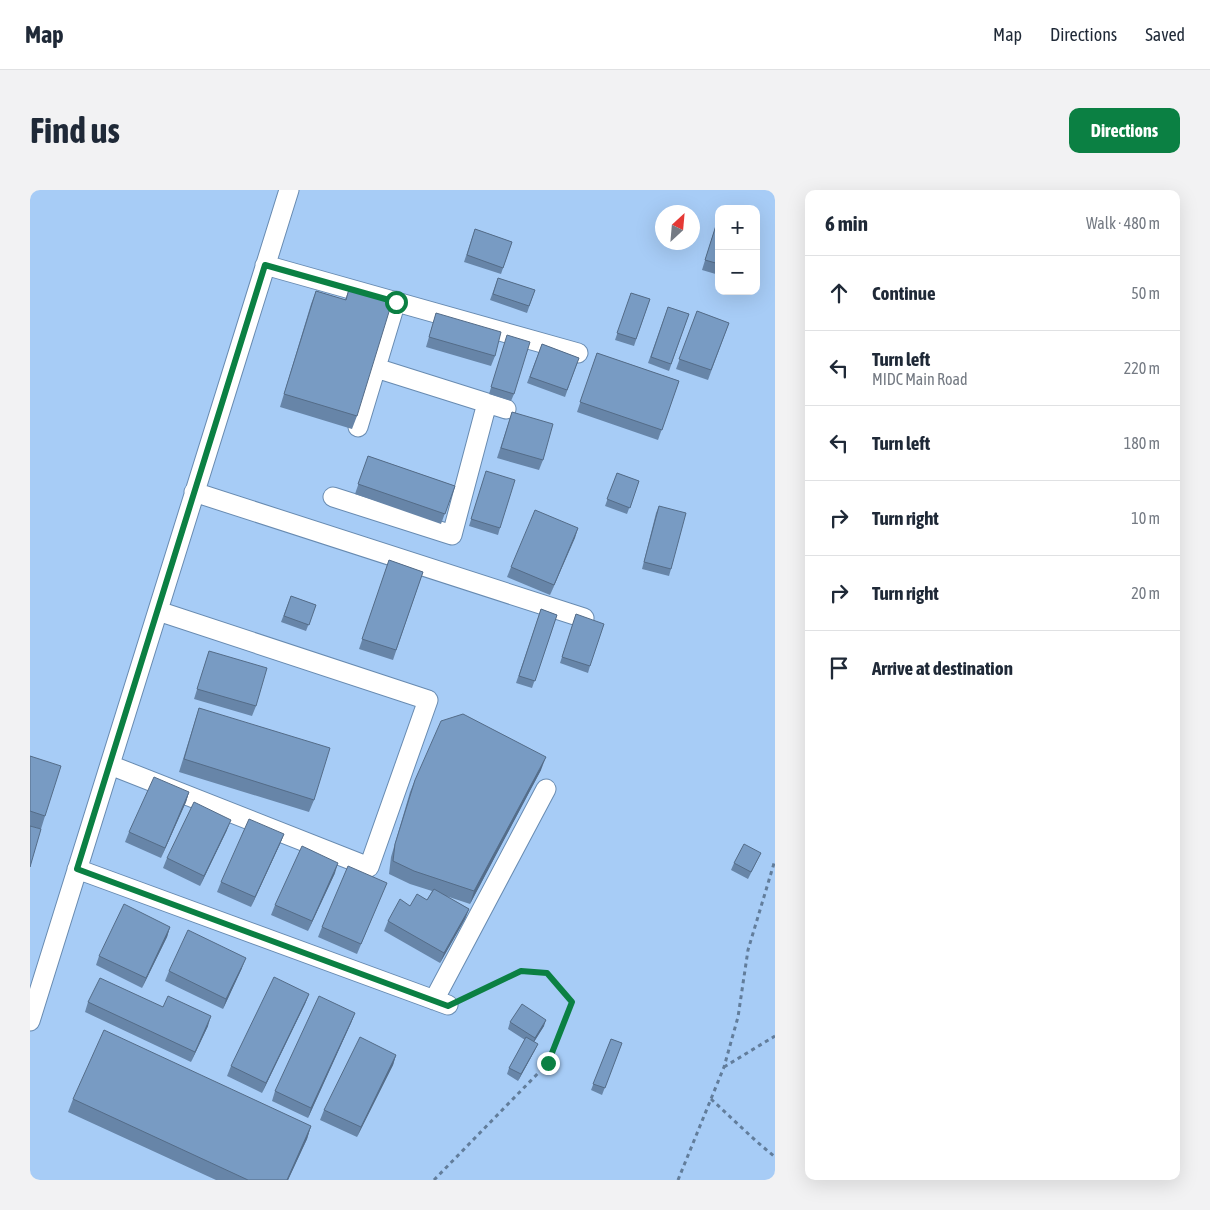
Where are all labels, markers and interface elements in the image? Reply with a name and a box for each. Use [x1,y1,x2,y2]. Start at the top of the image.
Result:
text: Map [25,21,64,48]
text: Map [993,24,1022,45]
text: Directions [1050,24,1117,45]
text: Saved [1145,24,1185,45]
button: Directions [1069,108,1180,153]
text: Find us [30,110,120,150]
north arrow [655,205,700,250]
map controls [715,205,760,295]
button: + [715,205,760,250]
text: 6 min [825,211,868,235]
text: Walk · 480 m [1086,214,1160,232]
button: − [715,250,760,295]
icon: ahead [825,279,853,307]
text: Continue [872,282,936,304]
text: 50 m [1131,284,1160,302]
route start [385,291,408,314]
text: Turn left [872,348,930,370]
icon: left [825,354,853,382]
text: 220 m [1124,359,1160,377]
text: MIDC Main Road [872,370,968,388]
icon: left [825,429,853,457]
text: Turn left [872,432,930,454]
text: 180 m [1124,434,1160,452]
icon: right [825,504,853,532]
text: Turn right [872,507,939,529]
text: 10 m [1131,509,1160,527]
icon: right [825,579,853,607]
text: Turn right [872,582,939,604]
text: 20 m [1131,584,1160,602]
icon: arrive [825,654,853,682]
text: Arrive at destination [872,657,1013,679]
route end [537,1052,560,1075]

